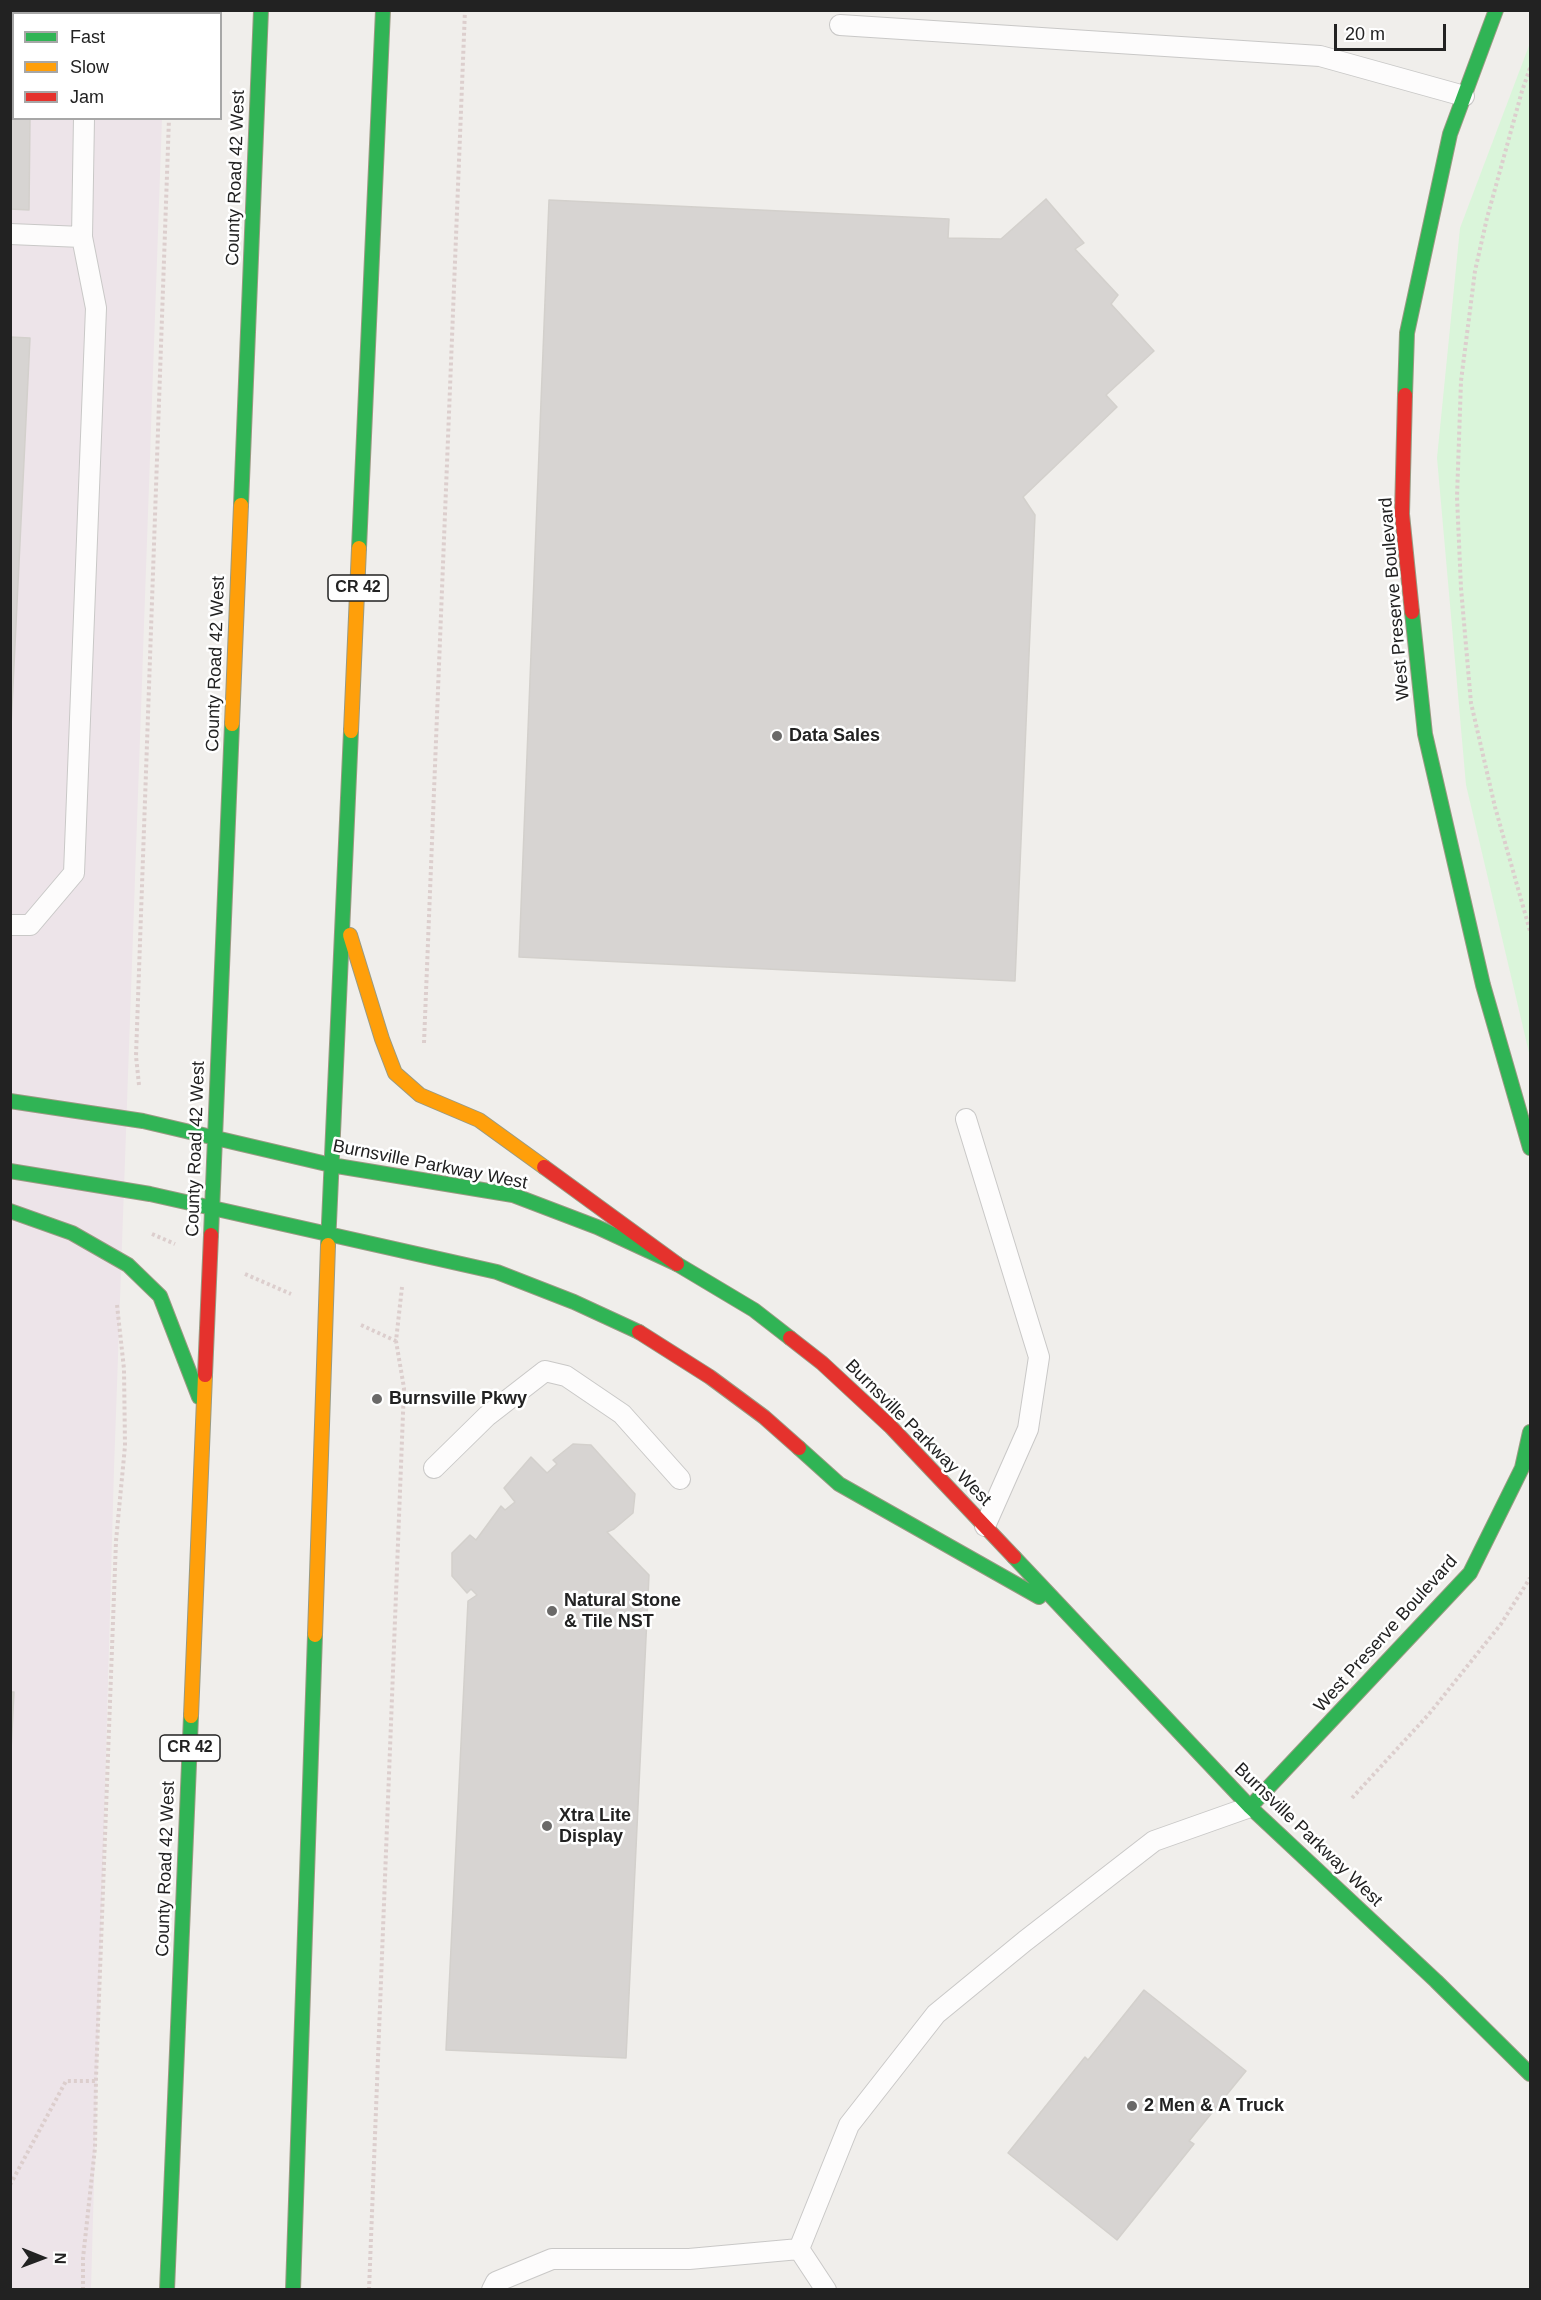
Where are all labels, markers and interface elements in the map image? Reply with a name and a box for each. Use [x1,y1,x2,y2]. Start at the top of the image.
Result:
legend [12,12,222,120]
scale bar [1337,12,1450,50]
text: 20 m [1345,24,1385,44]
text: Fast [70,27,105,47]
text: Slow [70,57,109,77]
text: Jam [70,87,104,107]
street label: County Road 42 West [222,90,250,266]
street label: West Preserve Boulevard [1375,497,1415,701]
road number: CR 42 [328,575,388,601]
street label: County Road 42 West [202,576,230,752]
place label: Data Sales [789,725,880,747]
marker: Data Sales [770,729,784,743]
street label: County Road 42 West [182,1061,210,1237]
street label: Burnsville Parkway West [331,1136,529,1194]
street label: Burnsville Parkway West [840,1355,996,1511]
place label: Burnsville Pkwy [389,1388,527,1410]
marker: Burnsville Pkwy [370,1392,384,1406]
street label: West Preserve Boulevard [1310,1551,1462,1717]
place label: Natural Stone & Tile NST [564,1590,681,1632]
marker: Natural Stone & Tile NST [545,1604,559,1618]
road number: CR 42 [160,1735,220,1761]
street label: Burnsville Parkway West [1229,1759,1387,1911]
street label: County Road 42 West [152,1781,180,1957]
place label: Xtra Lite Display [559,1805,631,1848]
marker: Xtra Lite Display [540,1819,554,1833]
place label: 2 Men & A Truck [1144,2095,1284,2117]
marker: 2 Men & A Truck [1125,2099,1139,2113]
north arrow [12,2228,72,2288]
text: N [52,2252,69,2264]

